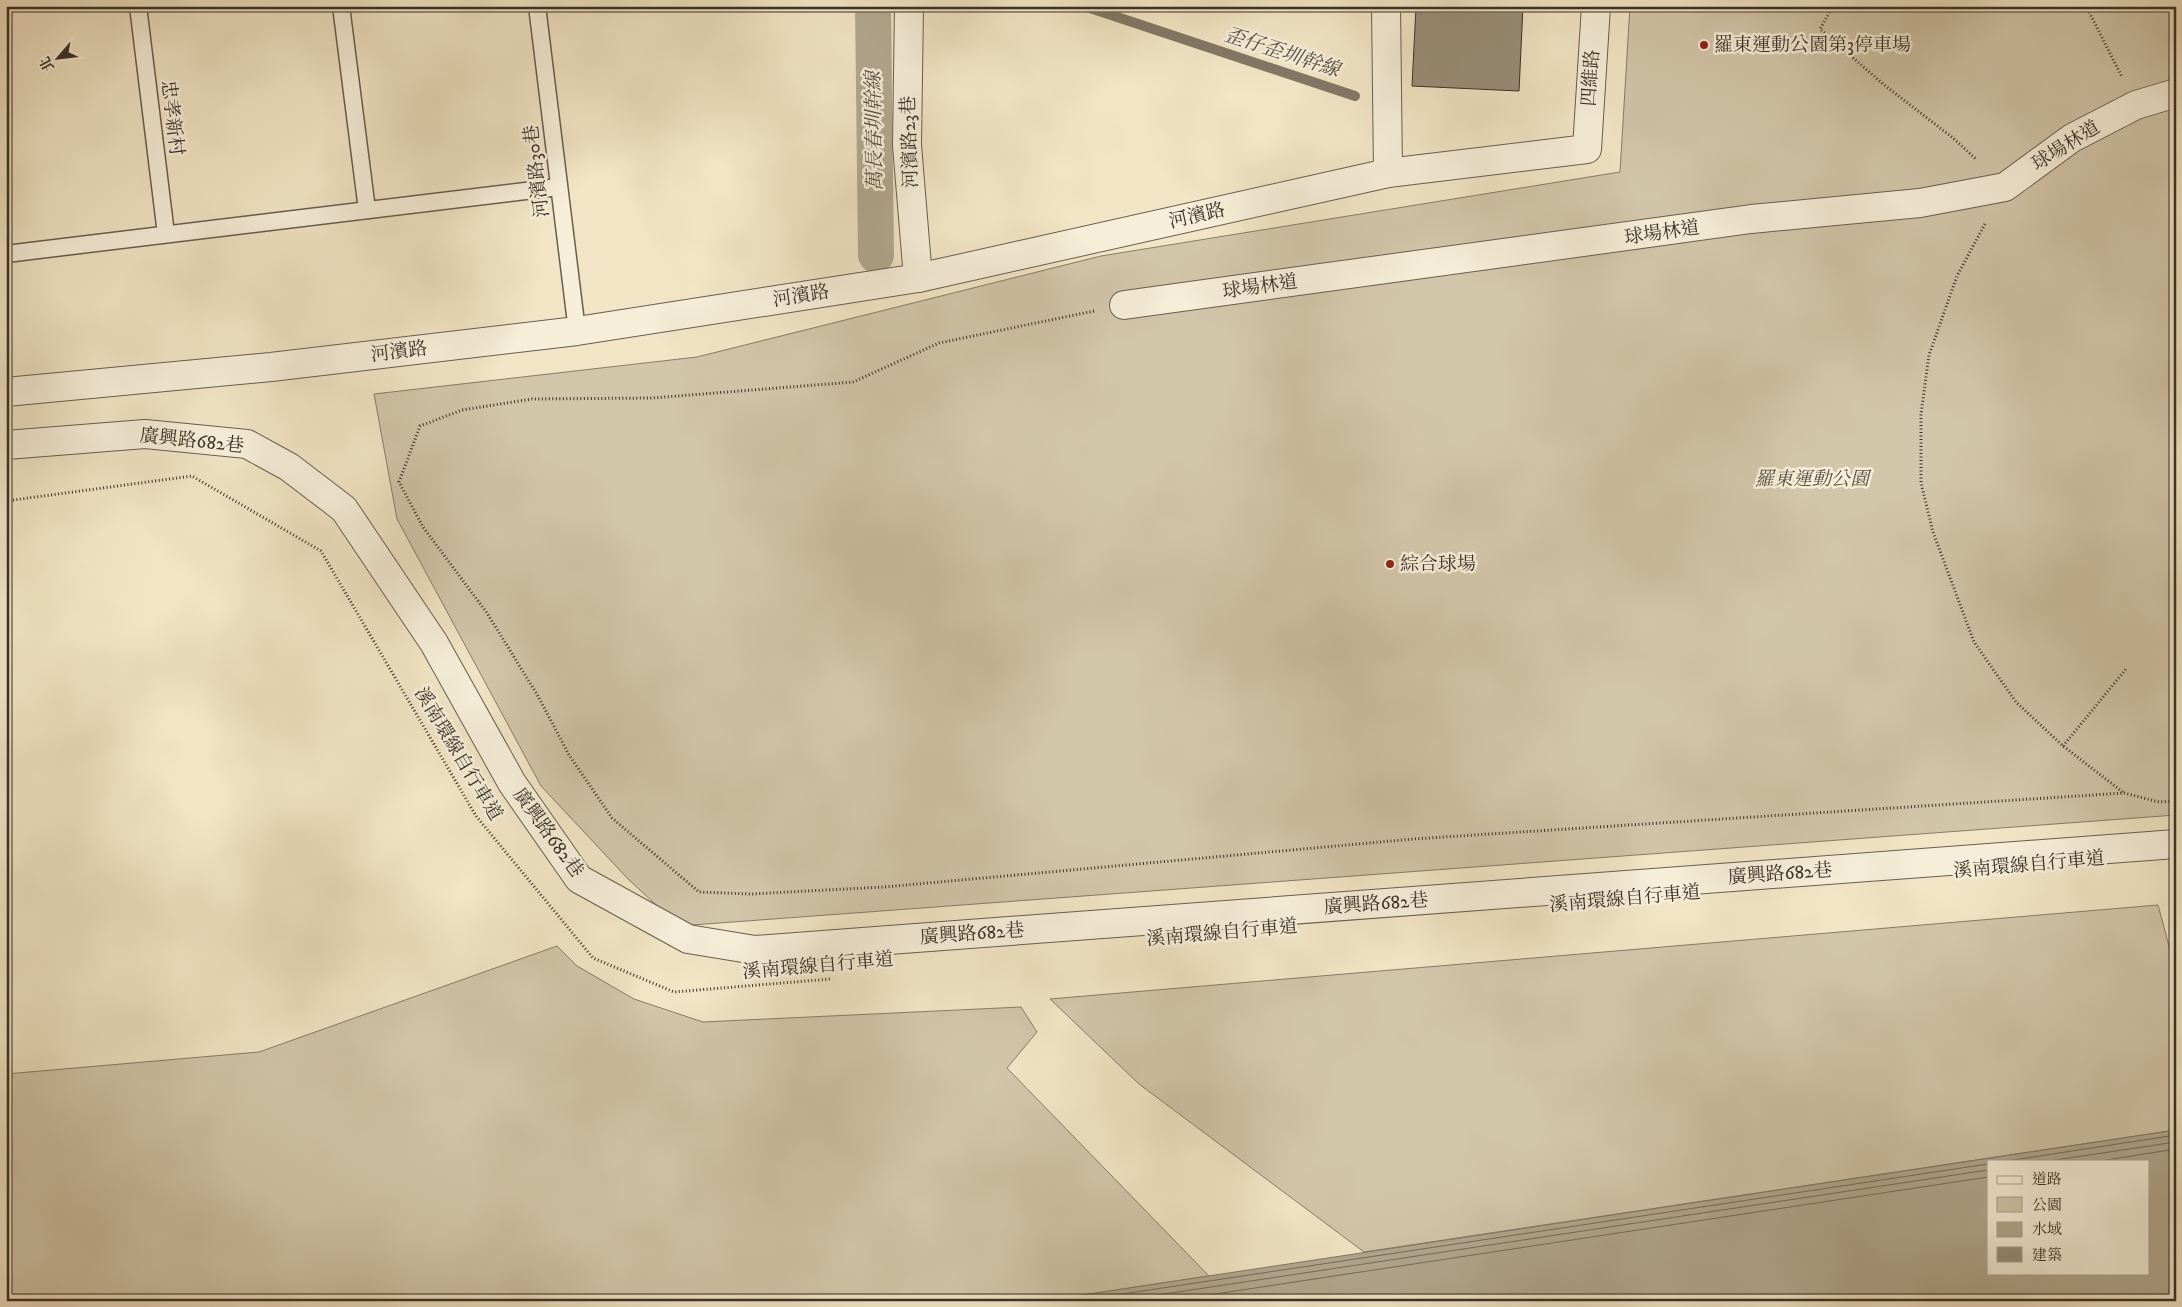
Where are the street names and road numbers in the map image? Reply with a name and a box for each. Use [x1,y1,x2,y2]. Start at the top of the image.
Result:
street label: 四維路 [1578,49,1604,107]
street label: 忠孝新村 [156,79,188,157]
street label: 河濱路23巷 [897,95,923,189]
street label: 球場林道 [2028,116,2104,176]
street label: 河濱路30巷 [520,123,554,219]
street label: 河濱路 [1167,198,1227,234]
street label: 球場林道 [1623,216,1701,250]
street label: 球場林道 [1221,270,1299,304]
street label: 河濱路 [771,280,831,312]
street label: 河濱路 [369,337,429,367]
street label: 廣興路682巷 [139,424,245,458]
street label: 溪南環線自行車道 [409,683,507,825]
street label: 廣興路682巷 [508,784,588,882]
street label: 溪南環線自行車道 [1952,847,2106,883]
street label: 廣興路682巷 [1727,859,1833,889]
street label: 溪南環線自行車道 [1548,881,1702,917]
street label: 廣興路682巷 [1323,889,1429,919]
street label: 溪南環線自行車道 [1145,915,1299,951]
street label: 廣興路682巷 [919,919,1025,949]
street label: 溪南環線自行車道 [741,948,895,984]

